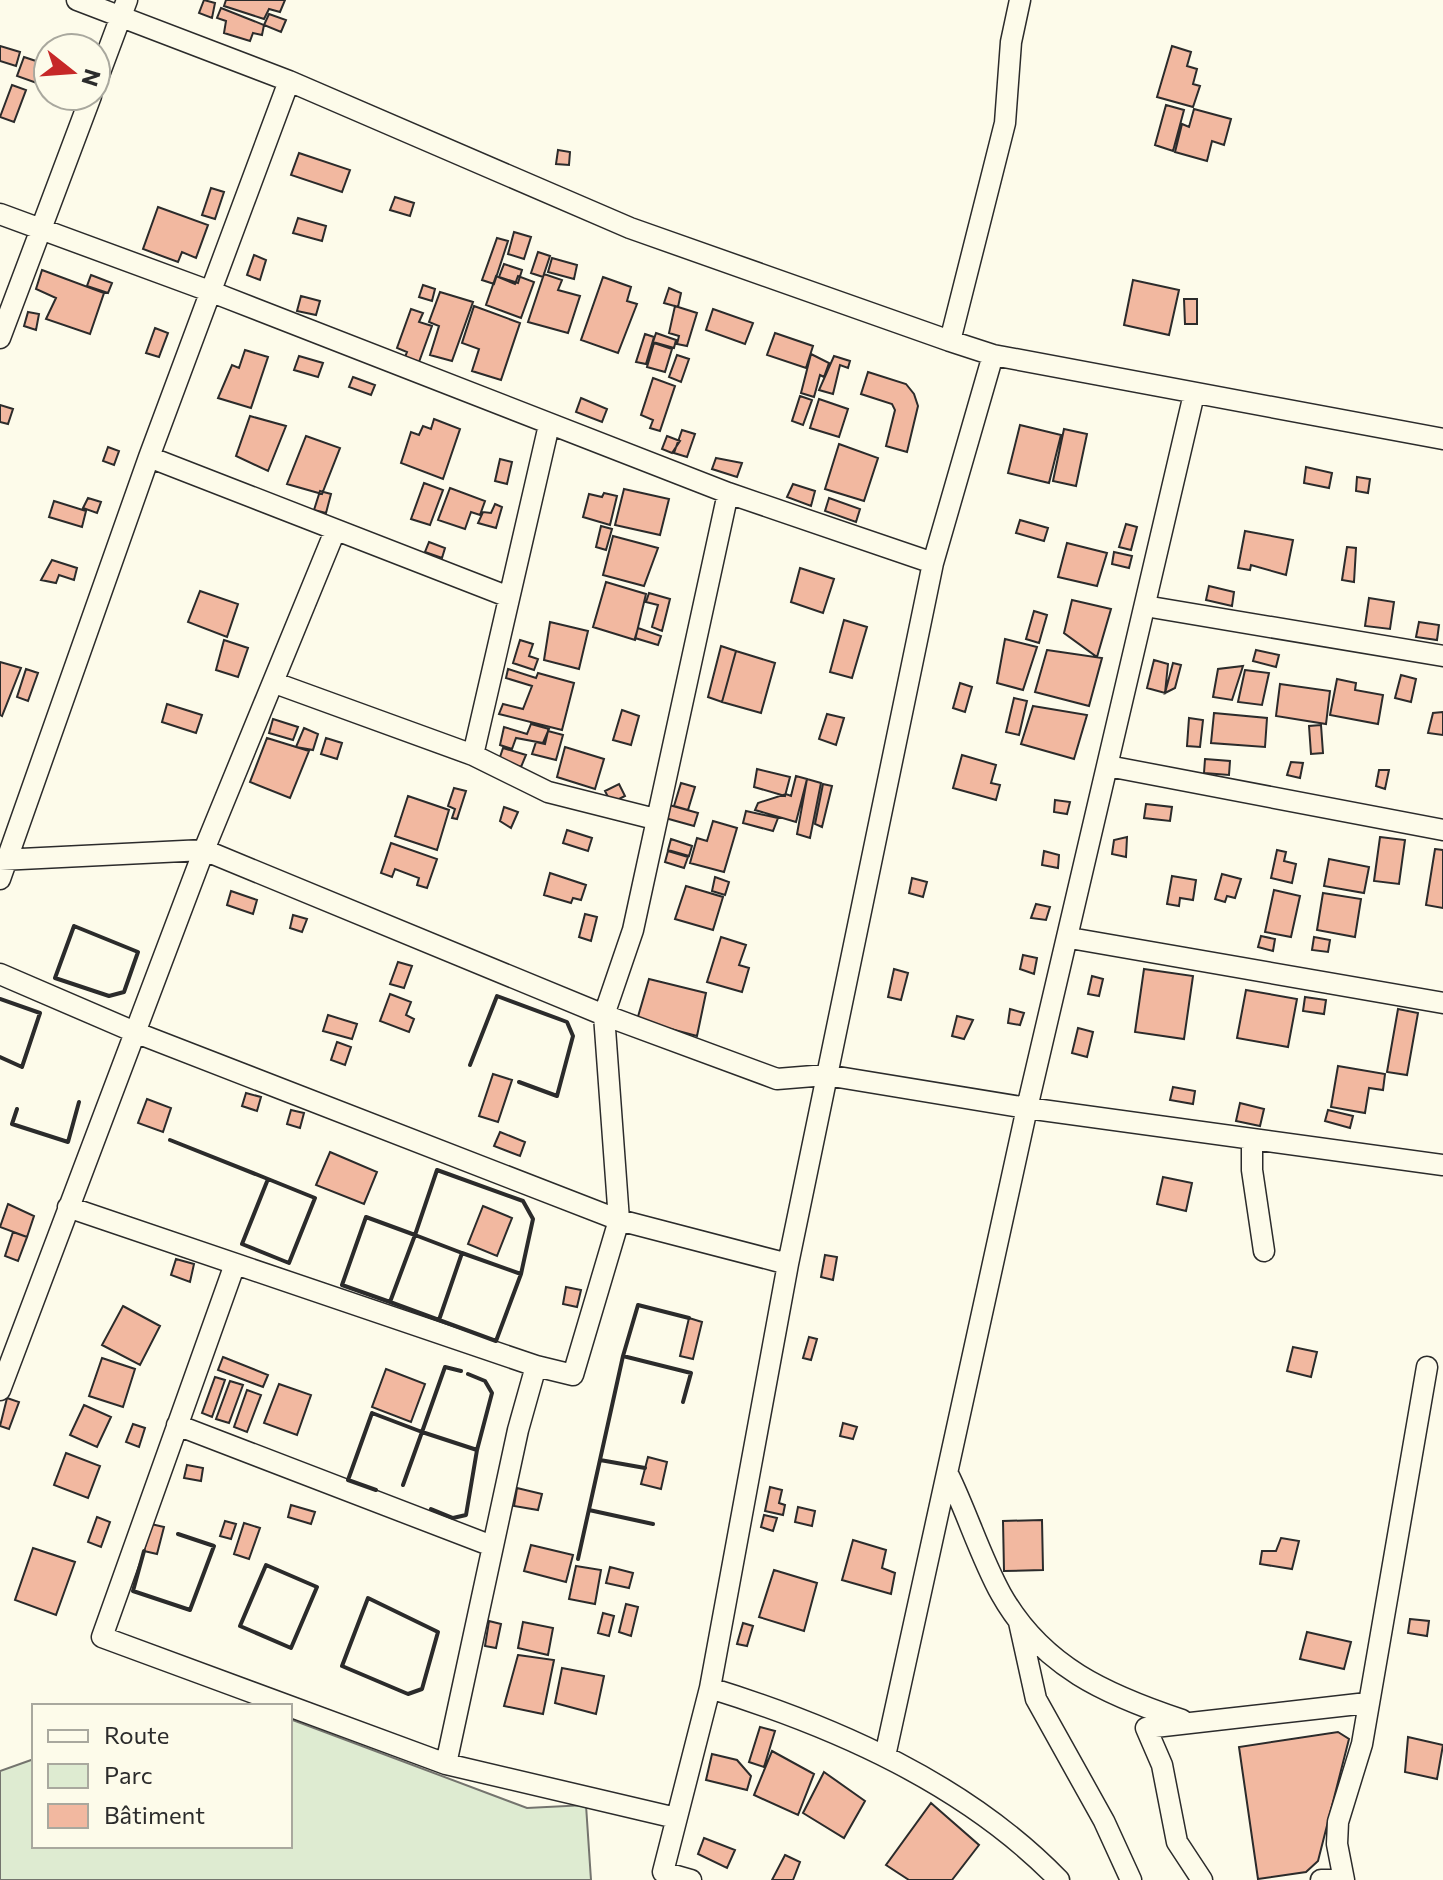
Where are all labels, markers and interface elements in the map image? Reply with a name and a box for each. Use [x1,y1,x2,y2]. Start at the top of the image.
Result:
north arrow [32,32,112,112]
text: N [76,66,107,90]
legend [32,1704,292,1848]
text: Route [104,1720,169,1749]
text: Parc [104,1760,153,1789]
text: Bâtiment [104,1800,205,1829]

